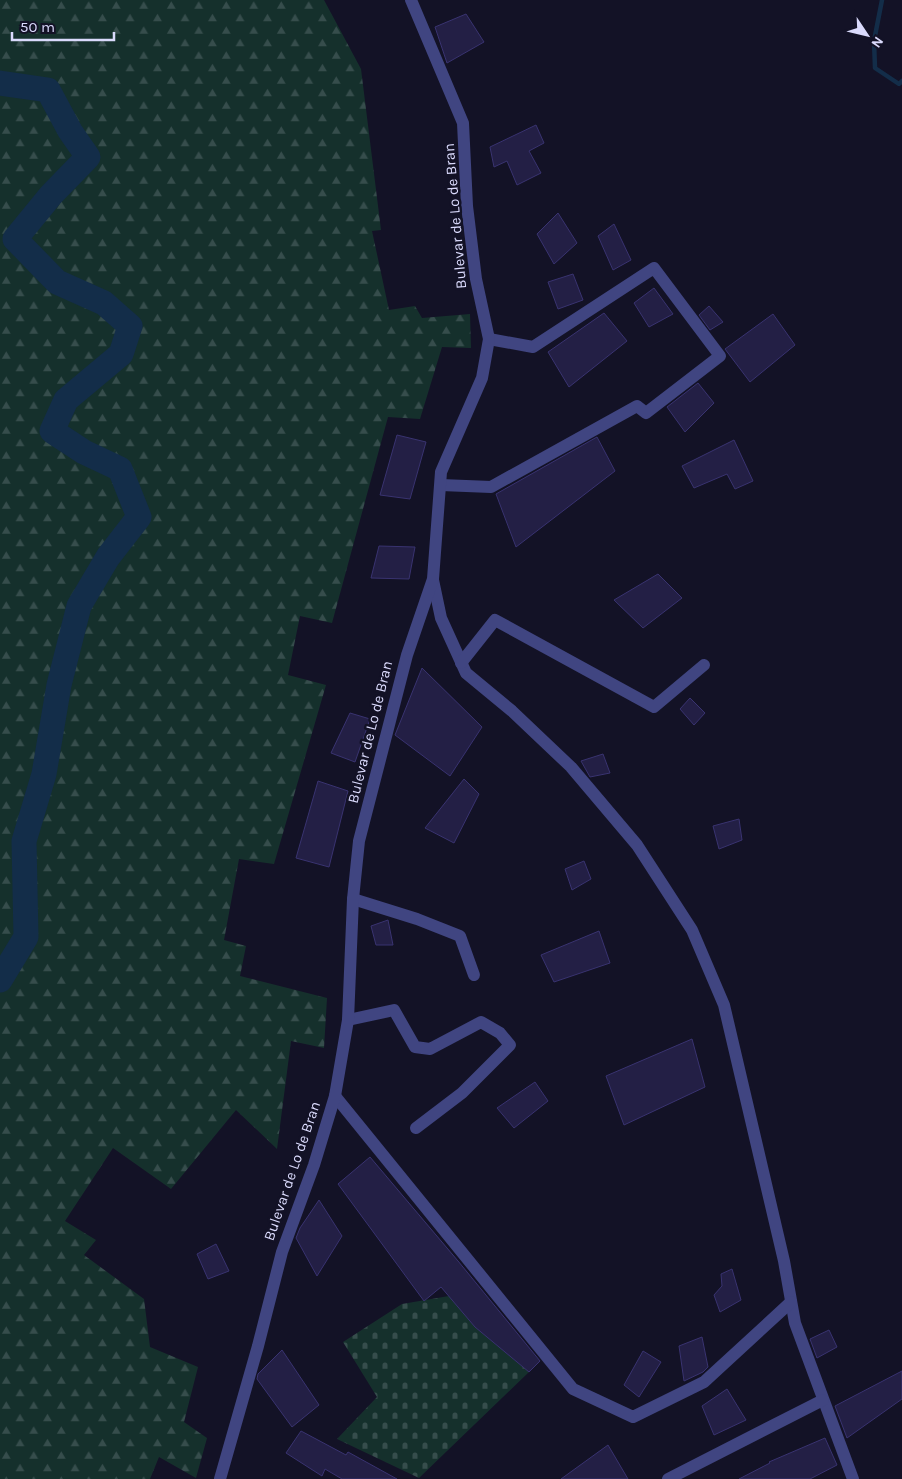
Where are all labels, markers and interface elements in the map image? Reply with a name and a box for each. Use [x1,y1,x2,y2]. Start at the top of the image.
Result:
scale bar [12,10,115,42]
north arrow [842,10,892,60]
text: 50 m [20,18,55,36]
text: N [867,33,887,51]
street label: Bulevar de Lo de Bran [440,142,470,290]
street label: Bulevar de Lo de Bran [344,659,396,805]
street label: Bulevar de Lo de Bran [260,1099,324,1243]

